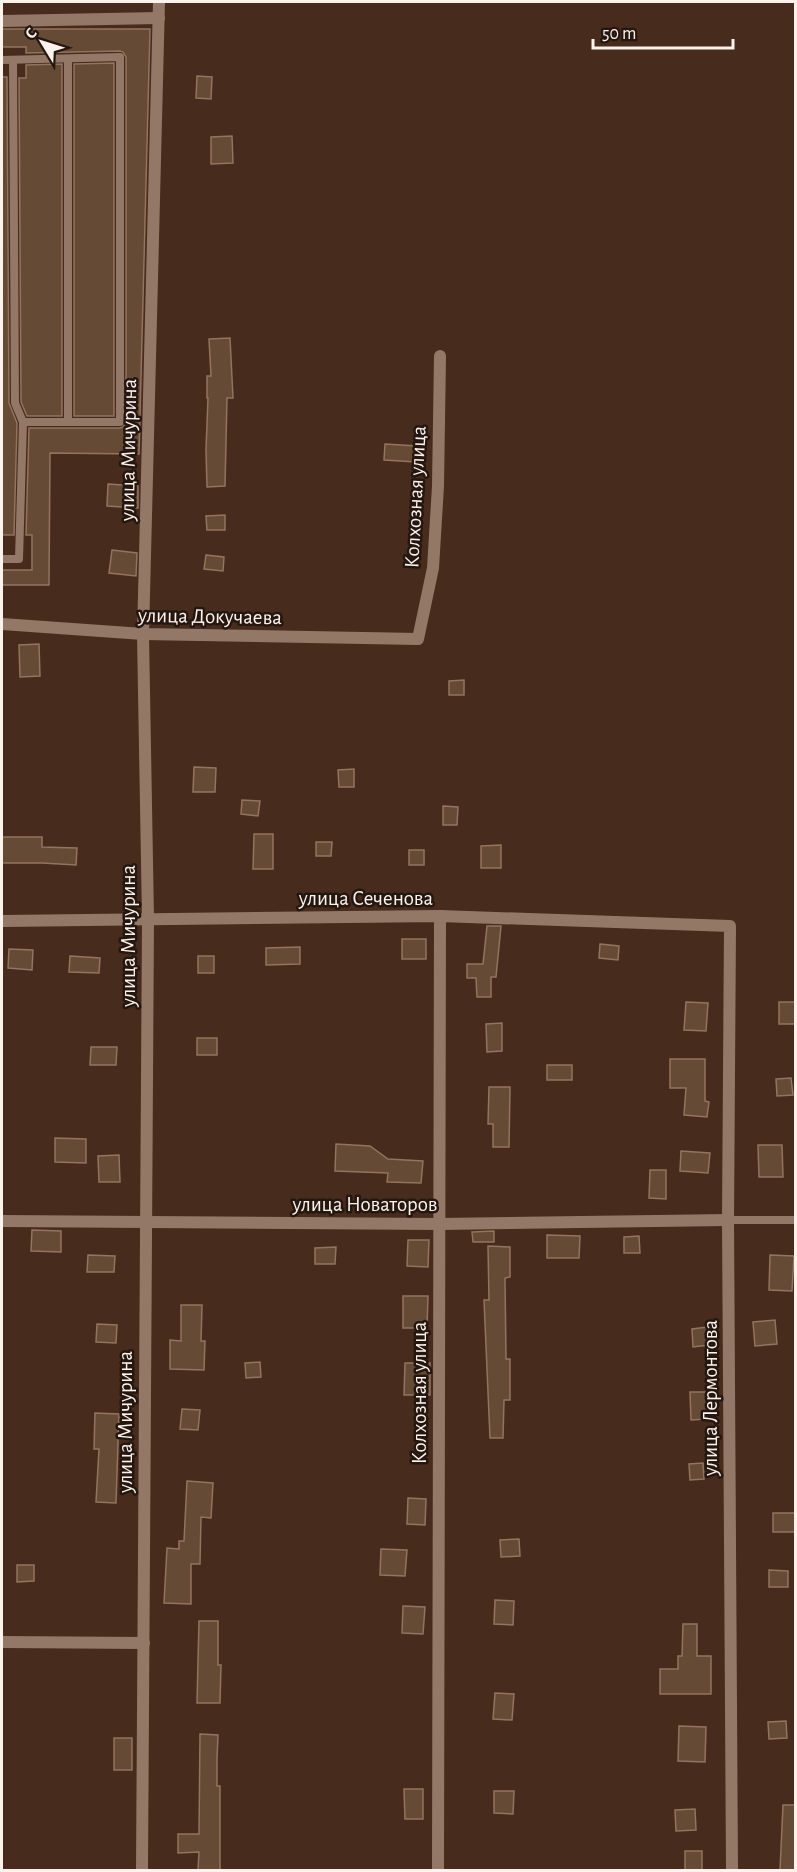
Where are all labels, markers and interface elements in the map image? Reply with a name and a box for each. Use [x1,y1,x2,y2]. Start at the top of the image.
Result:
north arrow [12,12,72,72]
scale bar [593,12,732,50]
text: С [22,25,40,42]
text: 50 m [602,25,636,43]
street label: улица Мичурина [117,378,140,522]
street label: Колхозная улица [401,425,430,569]
street label: улица Докучаева [137,605,283,628]
street label: улица Мичурина [118,864,139,1008]
street label: улица Сеченова [298,888,434,909]
street label: улица Новаторов [292,1194,437,1215]
street label: улица Лермонтова [700,1320,721,1477]
street label: Колхозная улица [409,1321,430,1464]
street label: улица Мичурина [115,1350,136,1494]

